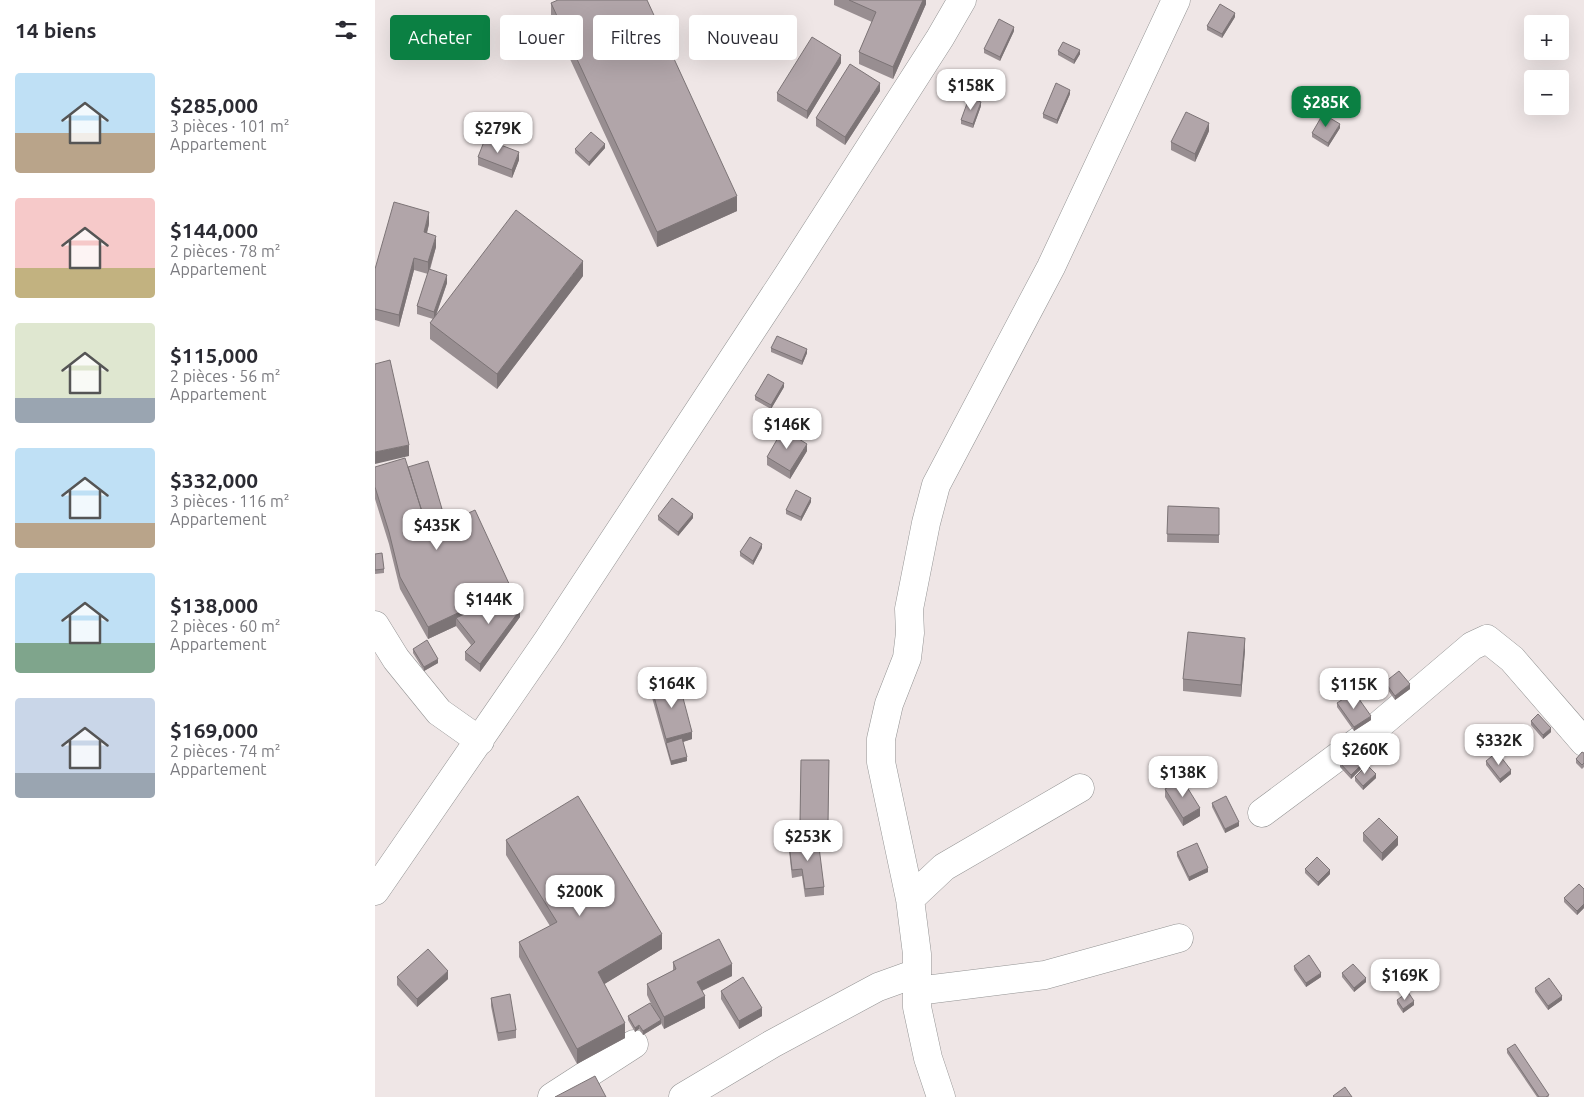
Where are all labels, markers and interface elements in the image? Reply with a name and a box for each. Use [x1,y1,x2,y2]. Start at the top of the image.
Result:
chip: Acheter [390,15,490,60]
chip: Louer [500,15,583,60]
chip: Filtres [593,15,679,60]
chip: Nouveau [689,15,797,60]
map controls [1524,15,1569,115]
button: + [1524,15,1569,60]
icon: filters [332,16,360,44]
text: 14 biens [15,18,96,42]
pin: $158K [936,68,1006,111]
button: − [1524,70,1569,115]
text: $158K [948,76,994,94]
pin: $285K [1291,86,1361,128]
icon: home [55,93,115,153]
text: $285,000 [170,93,258,117]
text: $285K [1303,93,1349,111]
pin: $279K [463,112,533,154]
text: 3 pièces · 101 m² [170,117,290,135]
text: $279K [475,119,521,137]
text: Appartement [170,135,267,153]
icon: home [55,218,115,278]
text: $144,000 [170,218,258,242]
text: 2 pièces · 78 m² [170,242,280,260]
text: Appartement [170,260,267,278]
icon: home [55,343,115,403]
text: $115,000 [170,343,258,367]
text: 2 pièces · 56 m² [170,367,280,385]
text: Appartement [170,385,267,403]
pin: $146K [752,408,822,450]
text: $146K [764,415,810,433]
icon: home [55,468,115,528]
text: $332,000 [170,468,258,492]
text: 3 pièces · 116 m² [170,492,290,510]
pin: $435K [402,508,472,551]
text: Appartement [170,510,267,528]
text: $435K [414,516,460,534]
pin: $144K [454,582,524,625]
text: $144K [466,590,512,608]
icon: home [55,593,115,653]
text: $138,000 [170,593,258,617]
text: 2 pièces · 60 m² [170,617,280,635]
text: Appartement [170,635,267,653]
pin: $164K [637,666,707,709]
pin: $115K [1319,668,1389,710]
text: $164K [649,674,695,692]
text: $115K [1331,675,1377,693]
icon: home [55,718,115,778]
text: $169,000 [170,718,258,742]
pin: $332K [1464,724,1534,766]
text: $332K [1476,731,1522,749]
pin: $260K [1330,732,1400,775]
text: $260K [1342,740,1388,758]
text: 2 pièces · 74 m² [170,742,280,760]
pin: $138K [1148,756,1218,798]
text: Appartement [170,760,267,778]
text: $138K [1160,763,1206,781]
pin: $253K [773,820,843,862]
text: $253K [785,827,831,845]
pin: $200K [545,874,615,917]
text: $200K [557,882,603,900]
pin: $169K [1370,958,1440,1001]
text: $169K [1382,966,1428,984]

